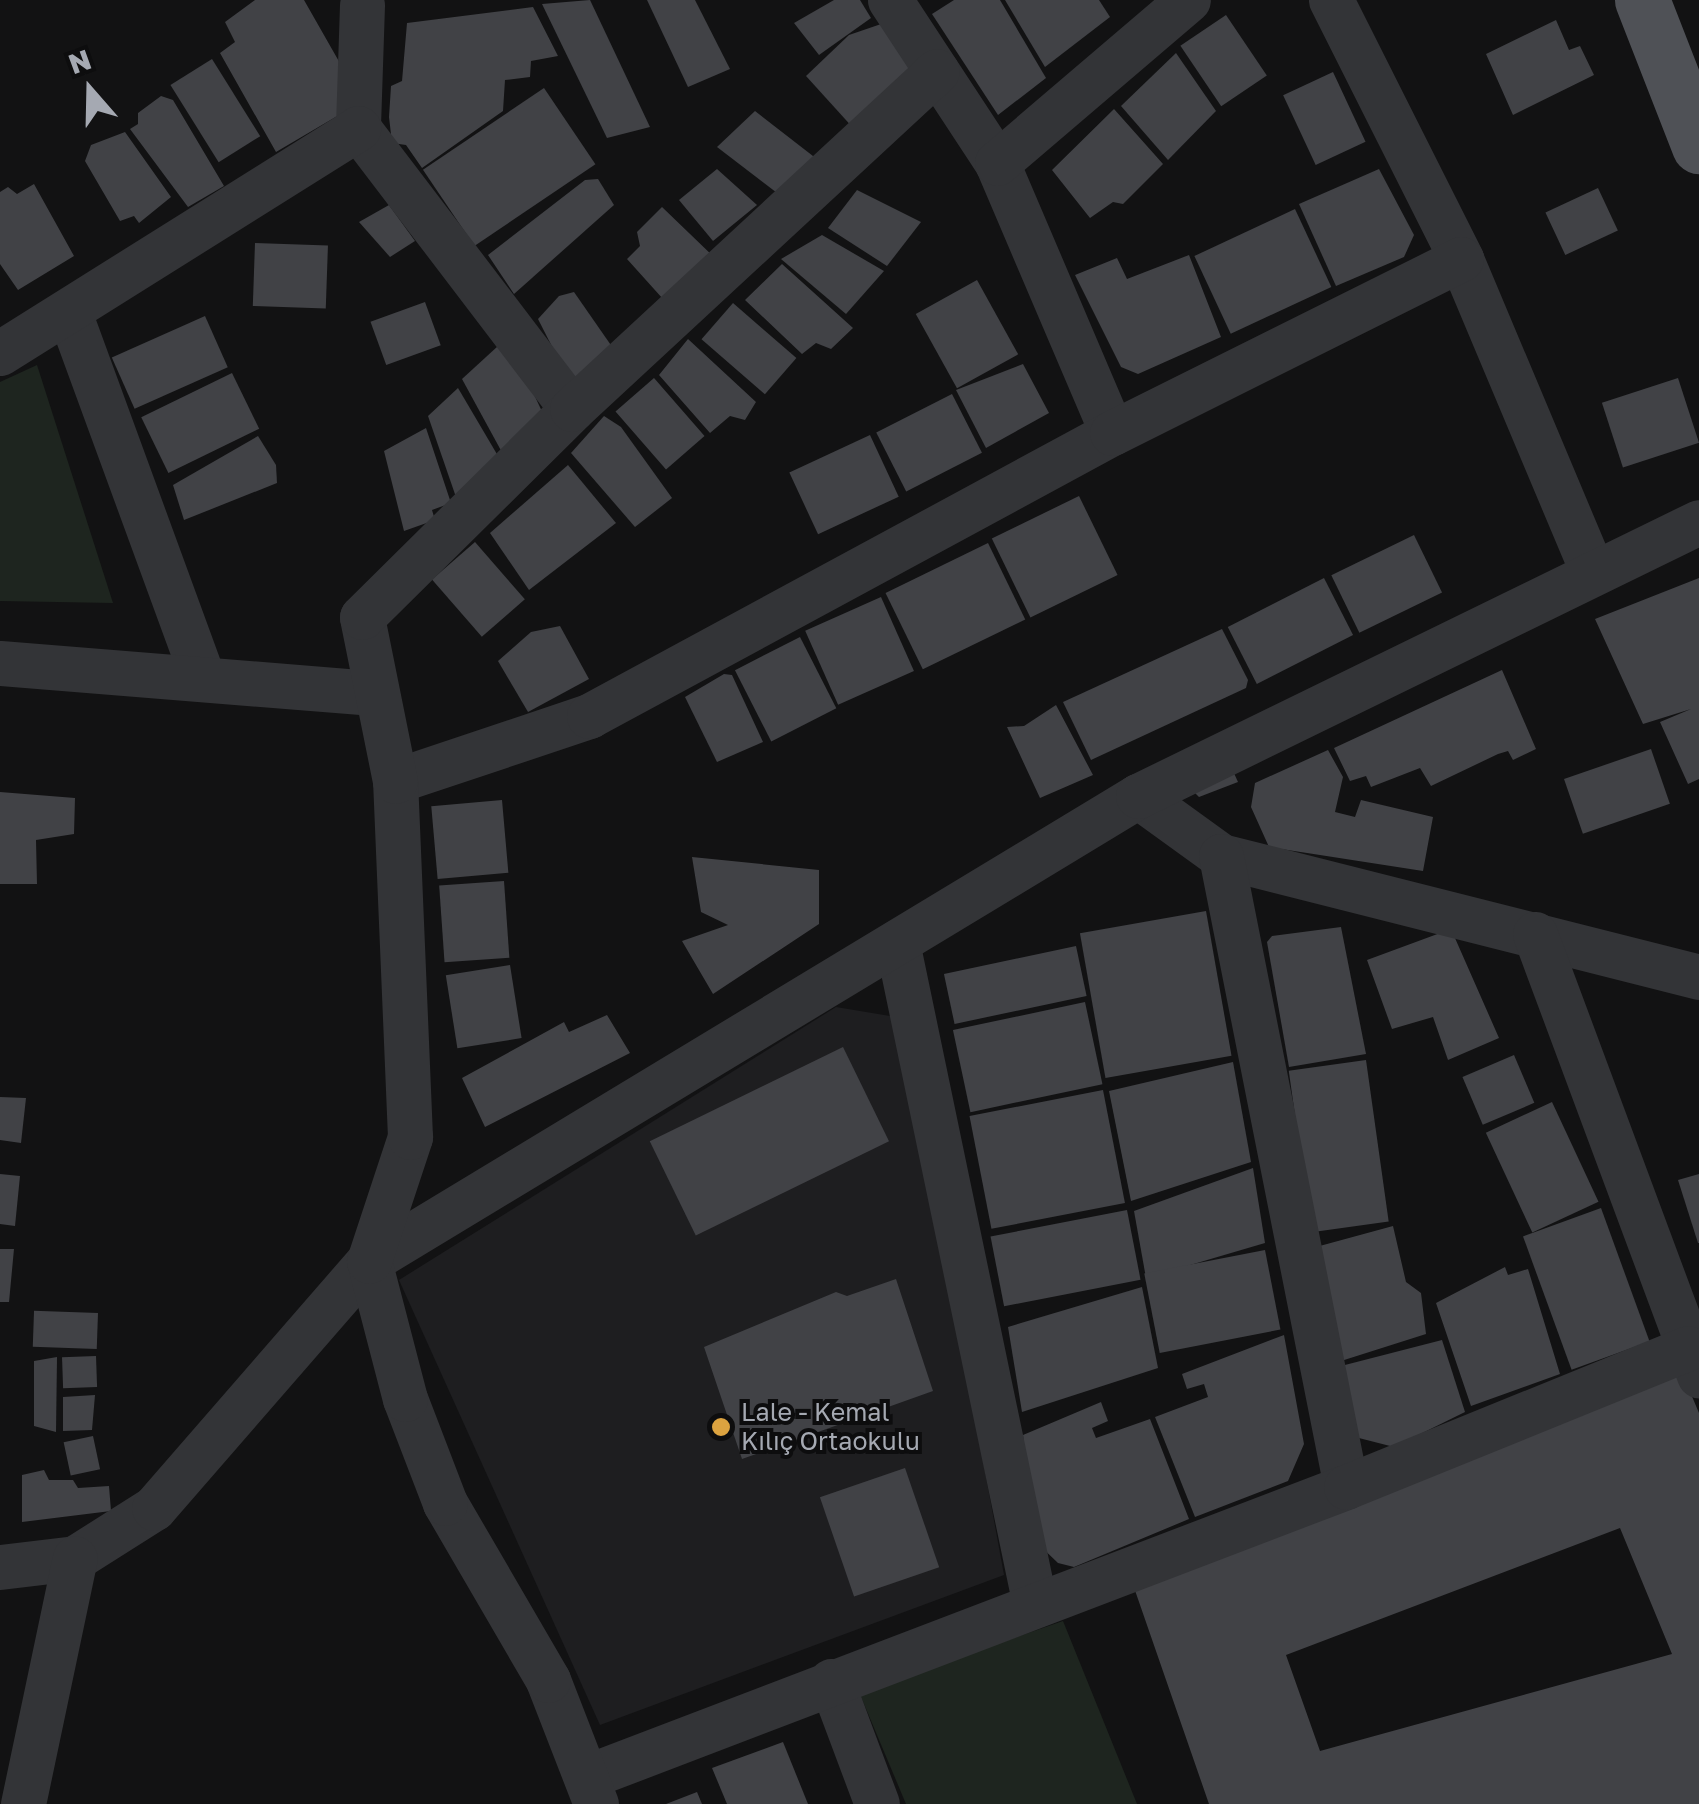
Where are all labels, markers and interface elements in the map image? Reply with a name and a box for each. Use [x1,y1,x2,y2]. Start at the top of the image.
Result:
north arrow [40,40,140,140]
text: N [64,42,95,80]
place label: Lale - Kemal Kılıç Ortaokulu [741,1398,920,1457]
marker: Lale - Kemal Kılıç Ortaokulu [710,1416,732,1438]

